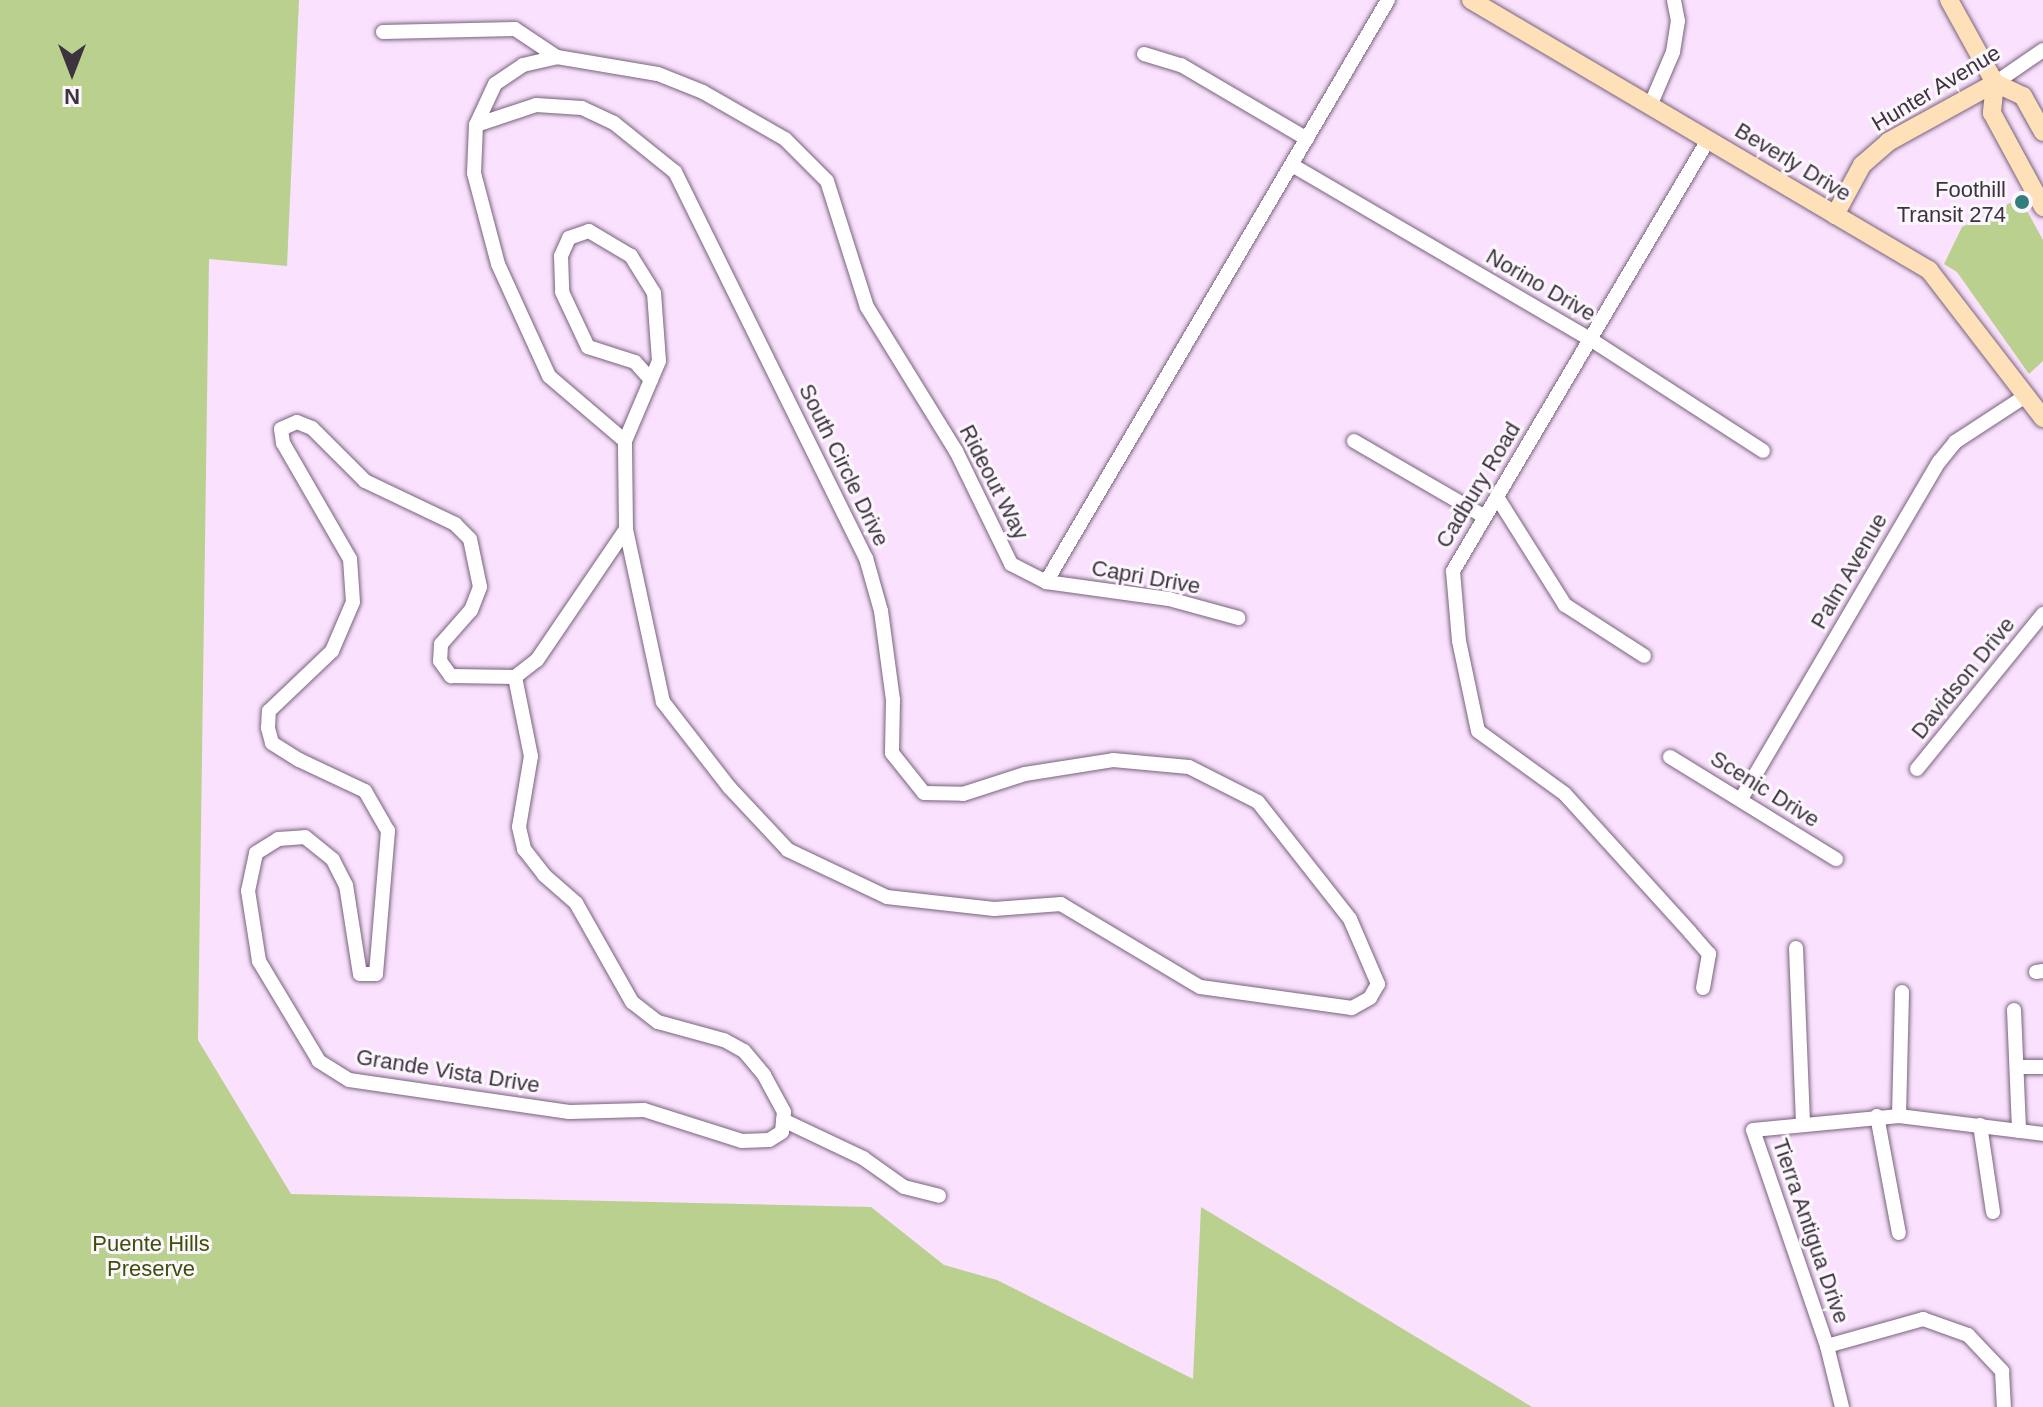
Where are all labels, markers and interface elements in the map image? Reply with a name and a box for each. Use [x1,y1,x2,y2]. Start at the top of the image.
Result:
north arrow [32,32,112,112]
street label: Hunter Avenue [1866,39,2006,137]
text: N [64,84,80,109]
street label: Beverly Drive [1730,117,1856,207]
place label: Foothill Transit 274 [1897,176,2006,228]
marker: Foothill Transit 274 [2013,193,2031,211]
street label: Norino Drive [1481,243,1601,327]
street label: South Circle Drive [793,380,895,550]
street label: Cadbury Road [1430,417,1526,553]
street label: Rideout Way [954,420,1034,544]
street label: Palm Avenue [1805,508,1893,634]
street label: Capri Drive [1090,554,1202,600]
street label: Davidson Drive [1906,612,2020,744]
street label: Scenic Drive [1706,745,1824,833]
street label: Grande Vista Drive [354,1043,542,1099]
street label: Tierra Antigua Drive [1767,1135,1855,1327]
park label: Puente Hills Preserve [92,1230,210,1282]

